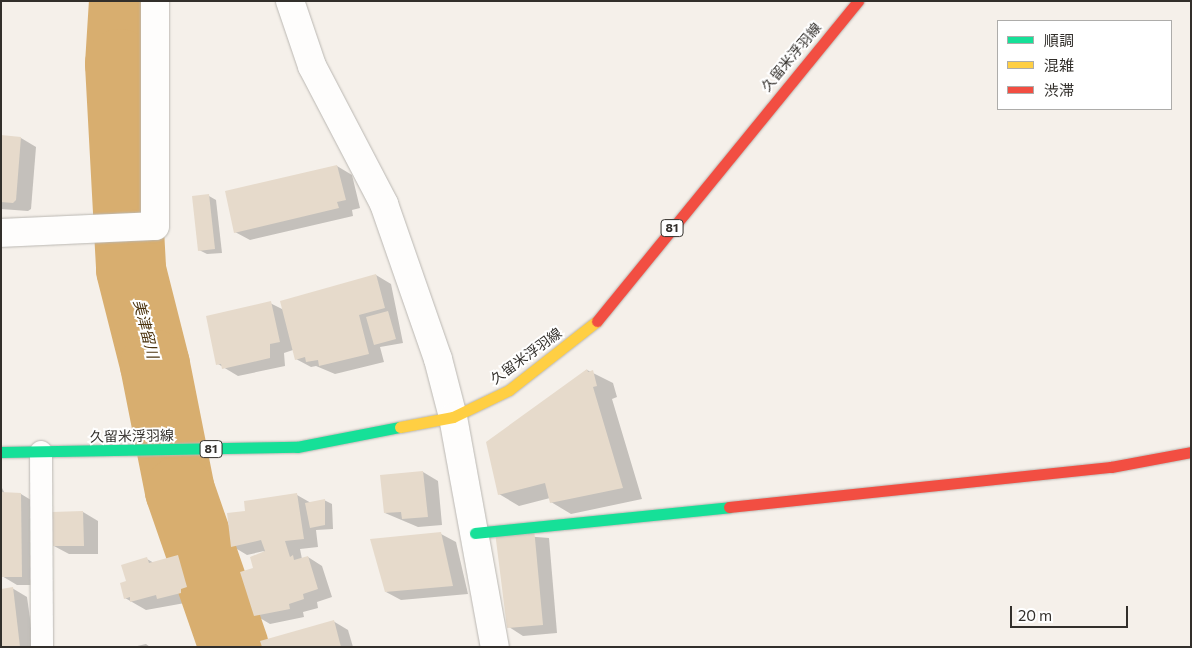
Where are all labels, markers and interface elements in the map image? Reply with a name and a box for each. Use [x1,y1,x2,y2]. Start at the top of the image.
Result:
street label: 久留米浮羽線 [758,19,824,95]
legend [997,20,1172,110]
text: 順調 [1044,31,1074,49]
text: 混雑 [1044,56,1074,74]
text: 渋滞 [1044,81,1074,99]
road number: 81 [660,218,684,238]
water label: 美津留川 [130,298,162,360]
street label: 久留米浮羽線 [487,325,565,387]
street label: 久留米浮羽線 [90,427,174,445]
road number: 81 [198,439,224,458]
scale bar [1012,596,1130,628]
text: 20 m [1018,606,1052,624]

